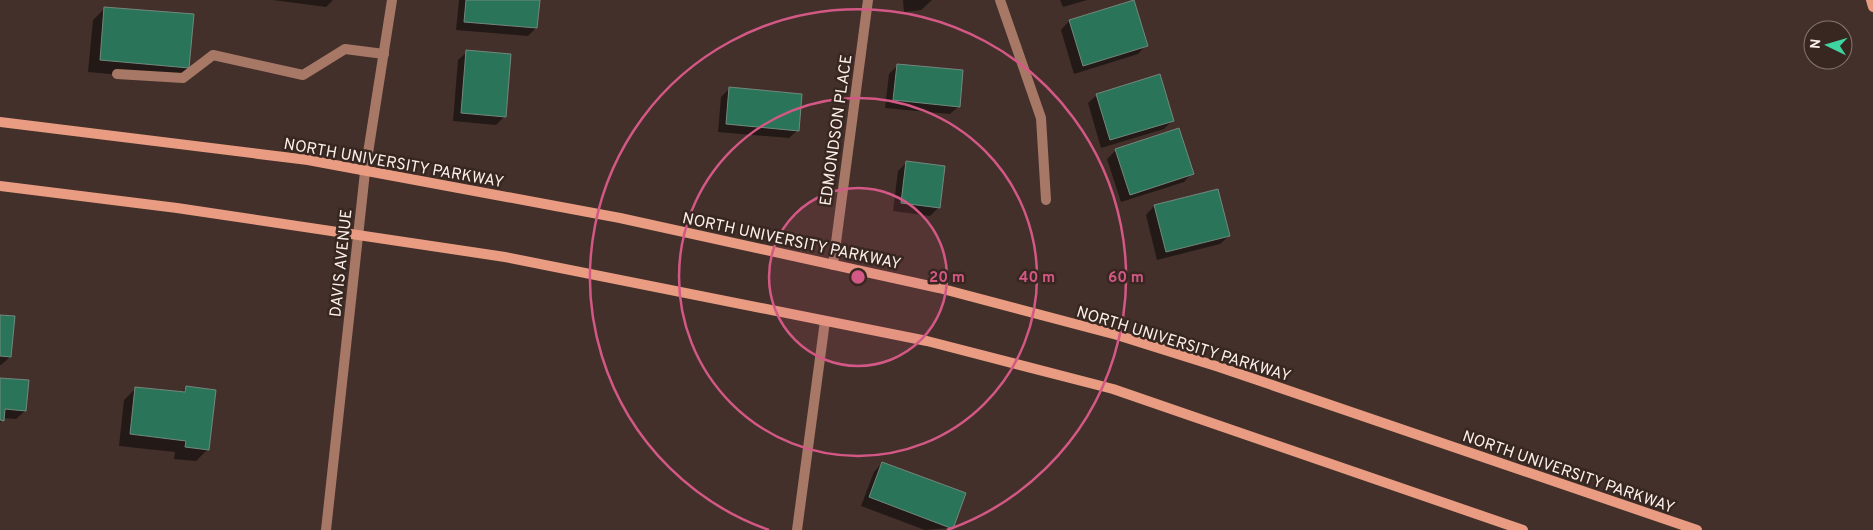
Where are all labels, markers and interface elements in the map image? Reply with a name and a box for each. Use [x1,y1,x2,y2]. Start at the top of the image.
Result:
north arrow [1803,20,1853,70]
text: N [1808,38,1825,50]
street label: EDMONDSON PLACE [816,53,857,207]
street label: NORTH UNIVERSITY PARKWAY [282,135,505,193]
street label: DAVIS AVENUE [326,208,358,318]
street label: NORTH UNIVERSITY PARKWAY [680,209,903,275]
centre of rings [849,268,867,286]
text: 20 m [929,269,965,288]
text: 40 m [1019,269,1055,288]
text: 60 m [1108,269,1144,288]
street label: NORTH UNIVERSITY PARKWAY [1074,303,1293,387]
street label: NORTH UNIVERSITY PARKWAY [1460,427,1677,519]

